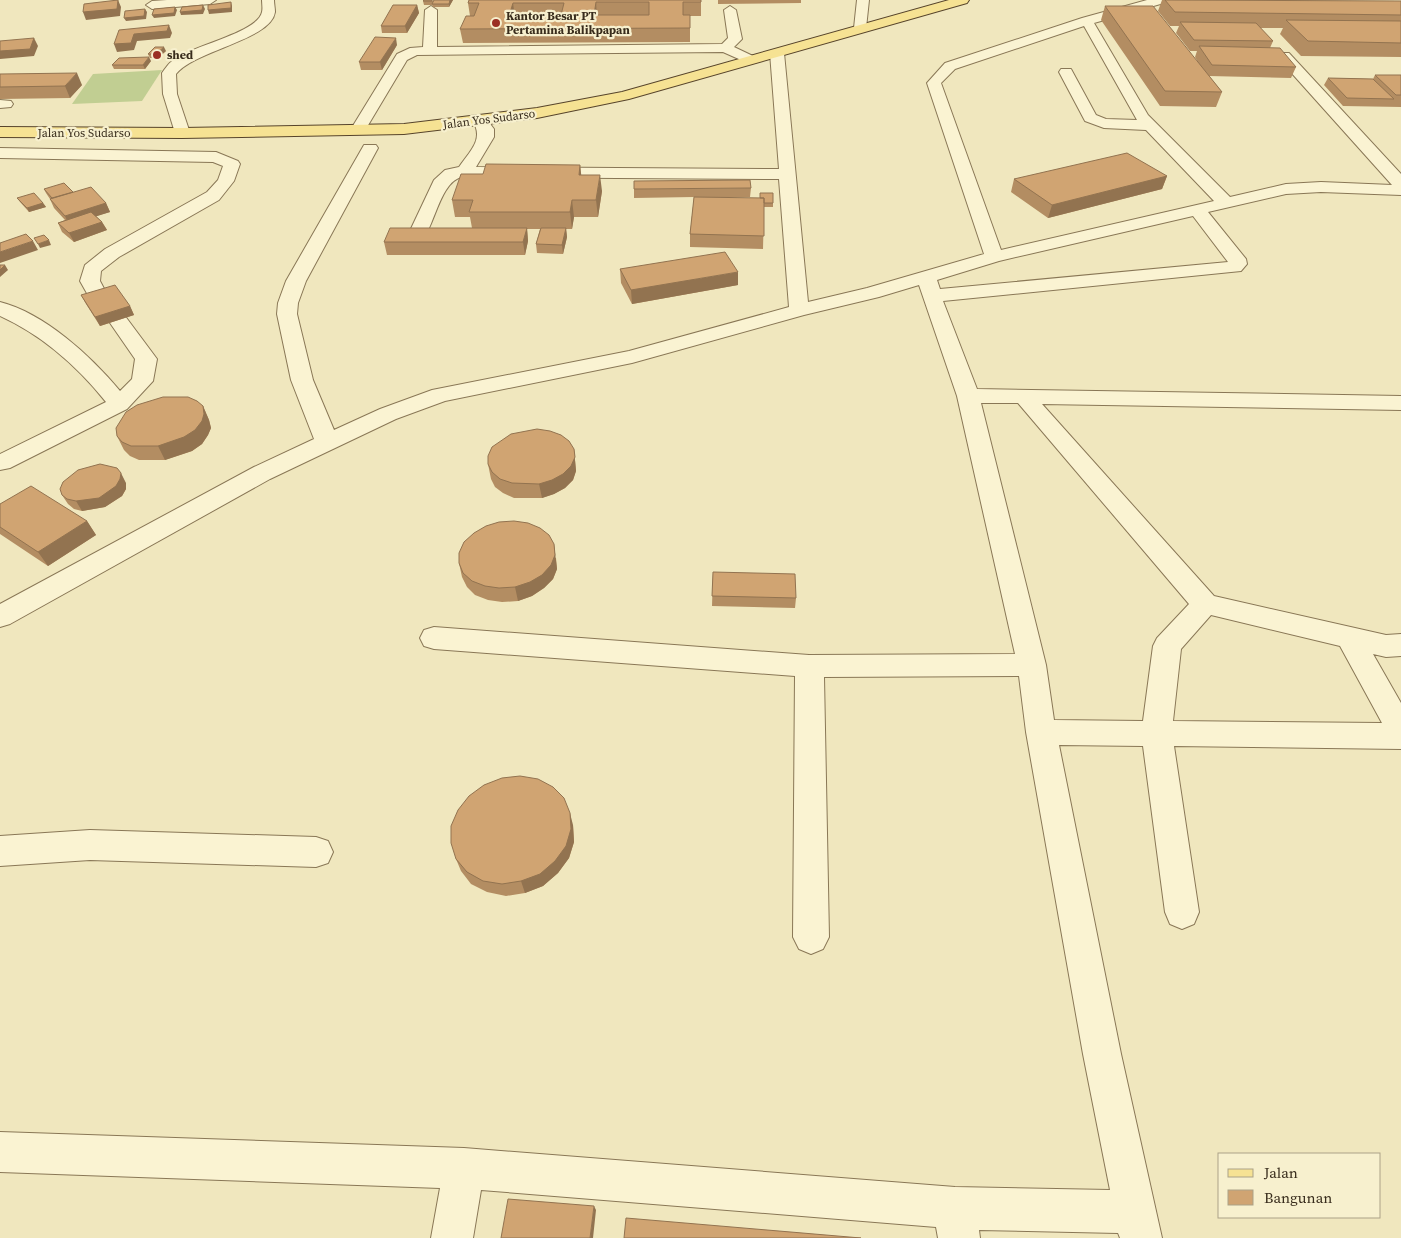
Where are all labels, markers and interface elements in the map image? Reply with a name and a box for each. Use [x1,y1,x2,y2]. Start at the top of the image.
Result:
place label: Kantor Besar PT Pertamina Balikpapan [506,8,630,38]
marker: Kantor Besar PT Pertamina Balikpapan [490,17,502,29]
place label: shed [167,47,193,63]
marker: shed [151,49,163,61]
street label: Jalan Yos Sudarso [441,105,537,133]
street label: Jalan Yos Sudarso [37,125,131,141]
legend [1218,1153,1381,1218]
text: Jalan [1263,1162,1298,1183]
text: Bangunan [1264,1187,1332,1208]

